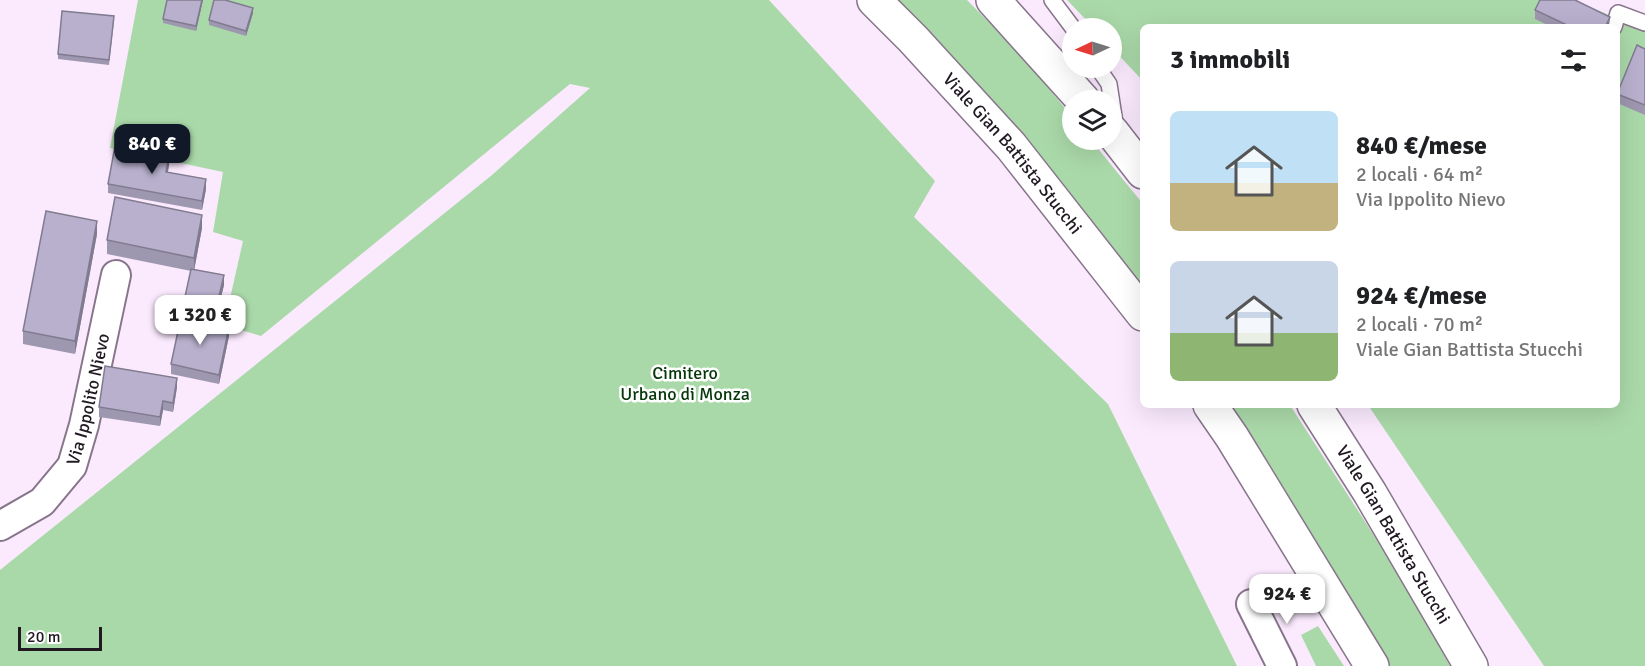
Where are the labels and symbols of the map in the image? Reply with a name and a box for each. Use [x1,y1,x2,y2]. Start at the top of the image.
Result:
north arrow [1062,18,1122,78]
street label: Viale Gian Battista Stucchi [938,68,1087,238]
pin: 840 € [110,124,194,175]
pin: 1 320 € [145,295,255,346]
street label: Via Ippolito Nievo [62,331,114,468]
park label: Cimitero Urbano di Monza [620,362,750,405]
street label: Viale Gian Battista Stucchi [1331,441,1455,628]
pin: 924 € [1245,574,1329,625]
scale bar [18,624,102,652]

